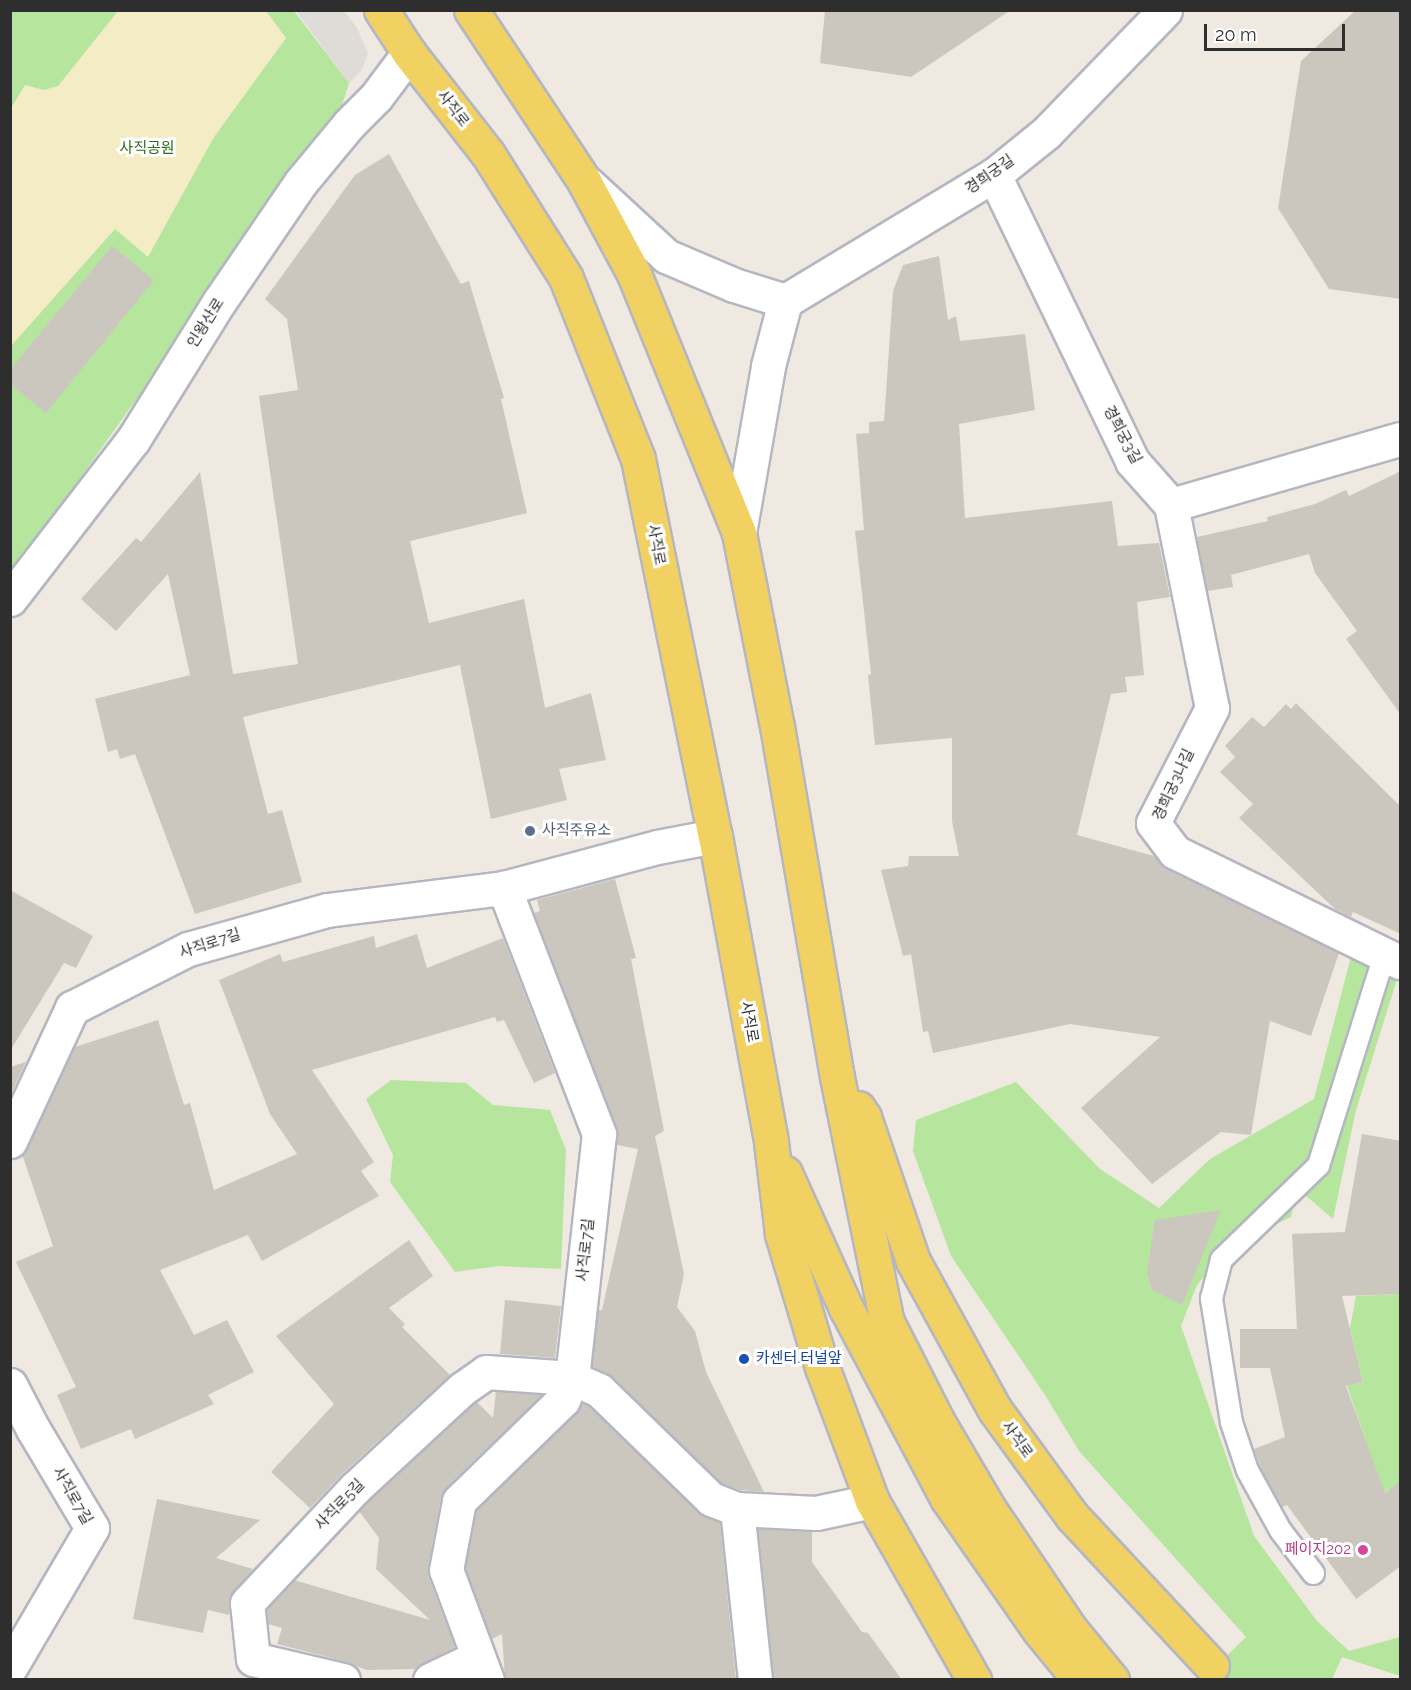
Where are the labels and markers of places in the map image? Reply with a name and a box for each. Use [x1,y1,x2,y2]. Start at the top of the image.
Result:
place label: 사직주유소 [542,822,611,840]
marker: 사직주유소 [523,824,537,838]
place label: 카센터.터널앞 [756,1350,842,1368]
marker: 카센터.터널앞 [737,1352,751,1366]
place label: 페이지202 [1285,1541,1351,1559]
marker: 페이지202 [1356,1543,1370,1557]

